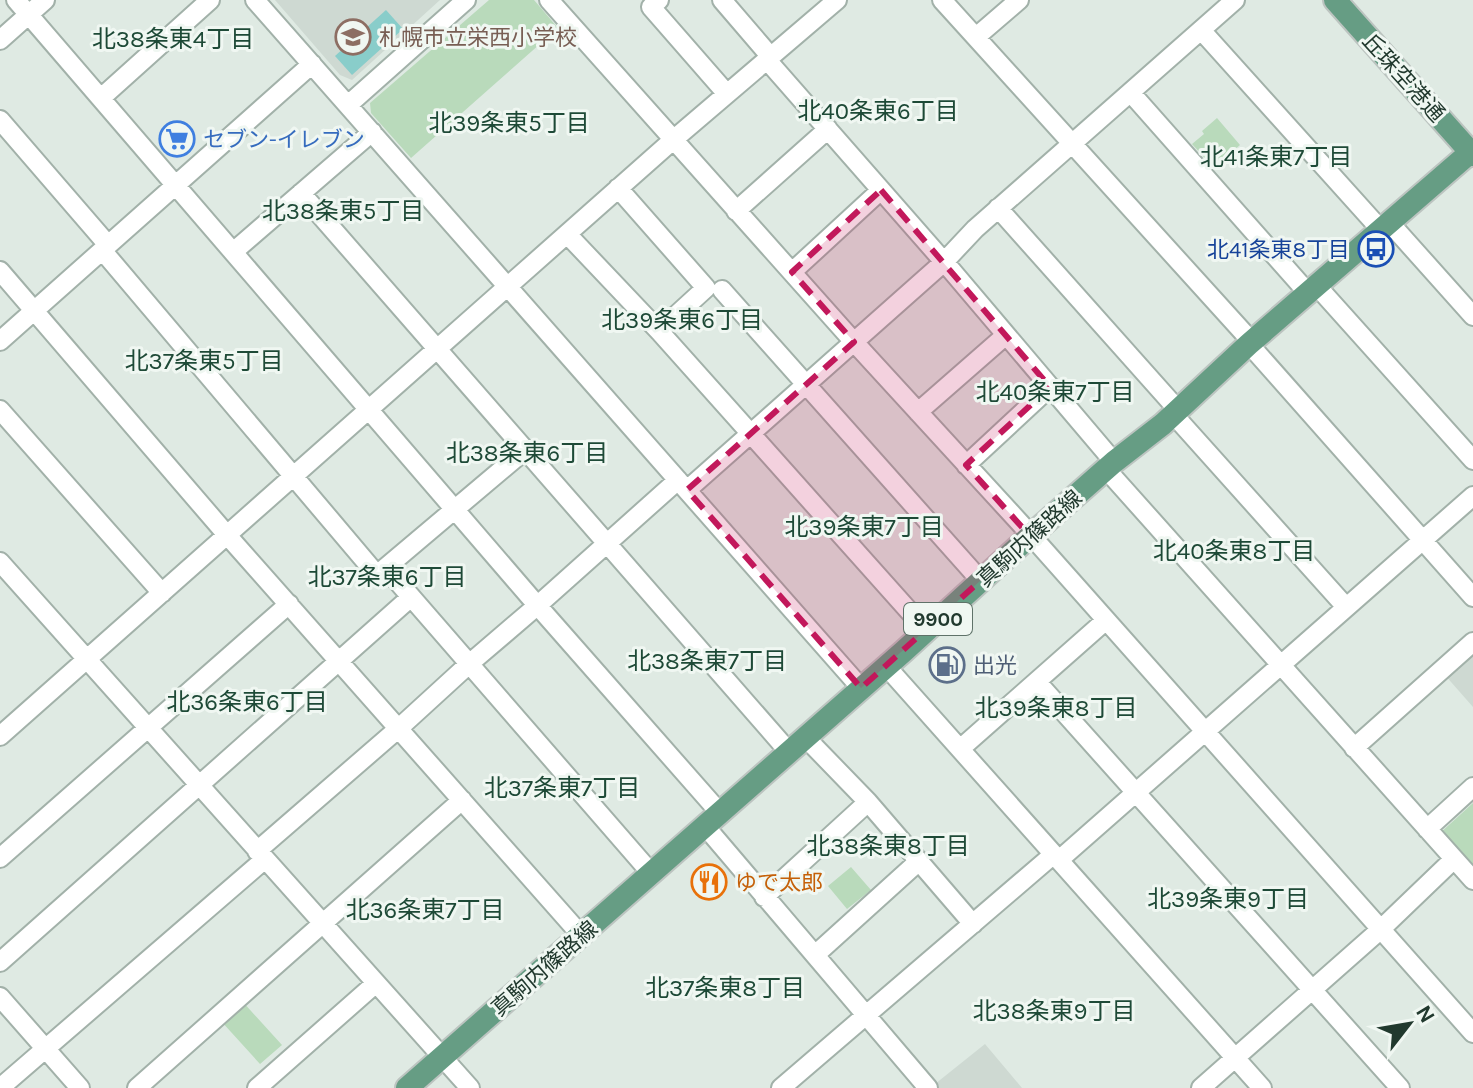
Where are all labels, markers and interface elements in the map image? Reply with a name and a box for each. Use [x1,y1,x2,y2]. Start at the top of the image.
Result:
school or university icon: 札幌市立栄西小学校 [334,18,372,56]
district label: 北38条東4丁目 [92,25,254,53]
place label: 札幌市立栄西小学校 [379,25,577,51]
street label: 丘珠空港通 [1357,28,1450,127]
district label: 北40条東6丁目 [797,97,959,125]
district label: 北39条東5丁目 [428,109,590,137]
supermarket icon: セブン-イレブン [158,120,196,158]
place label: セブン-イレブン [203,127,365,153]
district label: 北41条東7丁目 [1200,143,1352,171]
district label: 北38条東5丁目 [262,197,424,225]
bus stop icon: 北41条東8丁目 [1357,230,1395,268]
place label: 北41条東8丁目 [1207,237,1350,263]
district label: 北39条東6丁目 [601,306,763,334]
district label: 北37条東5丁目 [125,347,284,375]
district label: 北40条東7丁目 [976,378,1134,406]
district label: 北38条東6丁目 [446,439,608,467]
street label: 真駒内篠路線 [972,485,1087,593]
district label: 北39条東7丁目 [784,513,944,541]
district label: 北40条東8丁目 [1153,537,1315,565]
district label: 北37条東6丁目 [307,563,467,591]
road number: 9900 [904,603,972,635]
fuel station icon: 出光 [928,646,966,684]
district label: 北38条東7丁目 [627,647,787,675]
place label: 出光 [973,653,1017,679]
district label: 北36条東6丁目 [166,688,328,716]
district label: 北39条東8丁目 [975,694,1137,722]
district label: 北37条東7丁目 [484,774,640,802]
district label: 北38条東8丁目 [806,832,970,860]
restaurant icon: ゆで太郎 [690,863,728,901]
place label: ゆで太郎 [735,870,823,896]
district label: 北39条東9丁目 [1147,885,1309,913]
district label: 北36条東7丁目 [345,896,505,924]
street label: 真駒内篠路線 [486,916,603,1022]
district label: 北37条東8丁目 [645,974,805,1002]
north arrow [1369,984,1449,1064]
district label: 北38条東9丁目 [973,997,1135,1025]
text: N [1410,1001,1440,1028]

